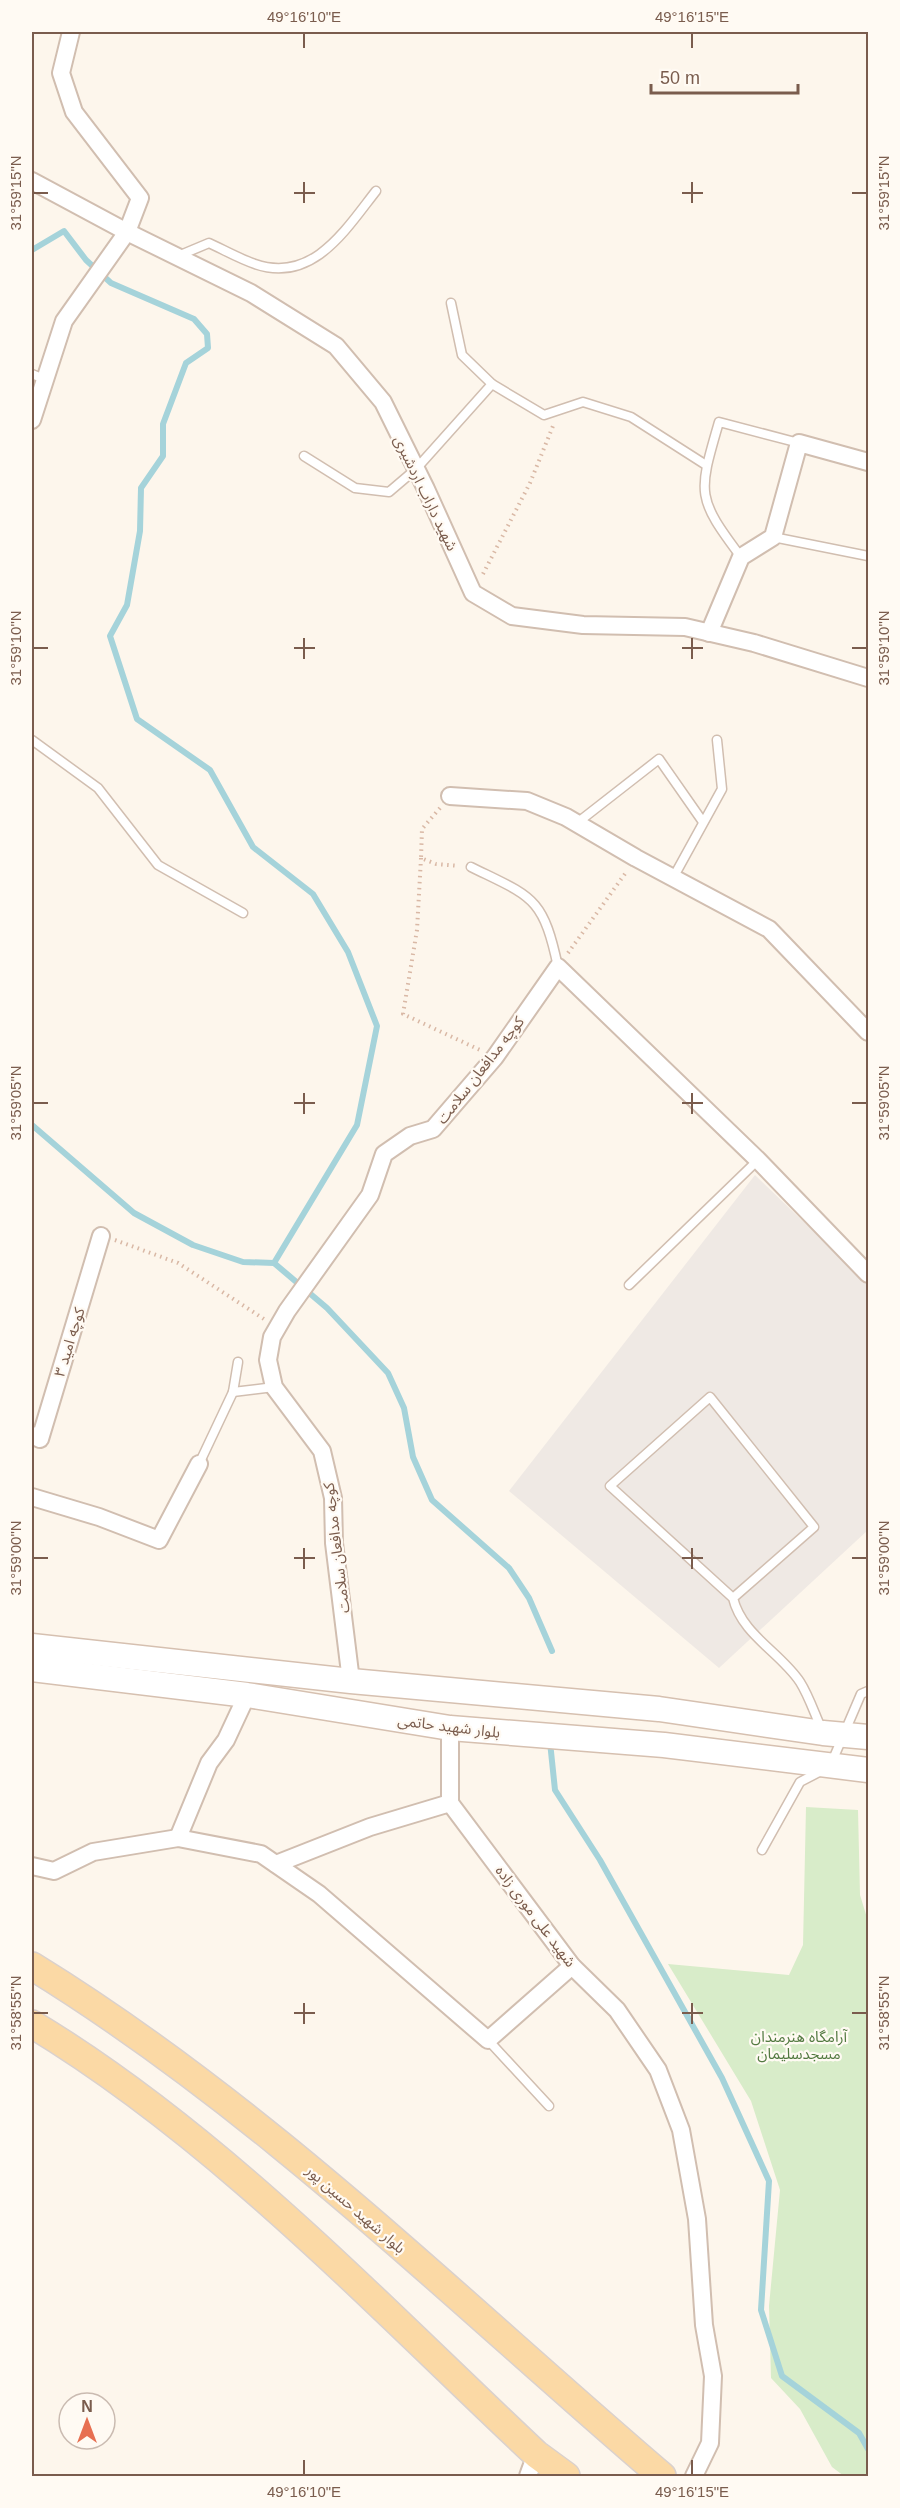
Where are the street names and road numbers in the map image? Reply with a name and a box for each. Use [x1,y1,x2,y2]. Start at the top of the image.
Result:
street label: شهید داراب اردشیری [390,433,461,554]
street label: کوچه مدافعان سلامت [433,1012,529,1128]
street label: کوچه امید ۳ [50,1305,90,1379]
street label: کوچه مدافعان سلامت [319,1481,354,1614]
street label: بلوار شهید حاتمی [397,1711,501,1742]
street label: شهید علی موری زاده [492,1862,580,1971]
street label: بلوار شهيد حسین پور [301,2161,409,2258]

